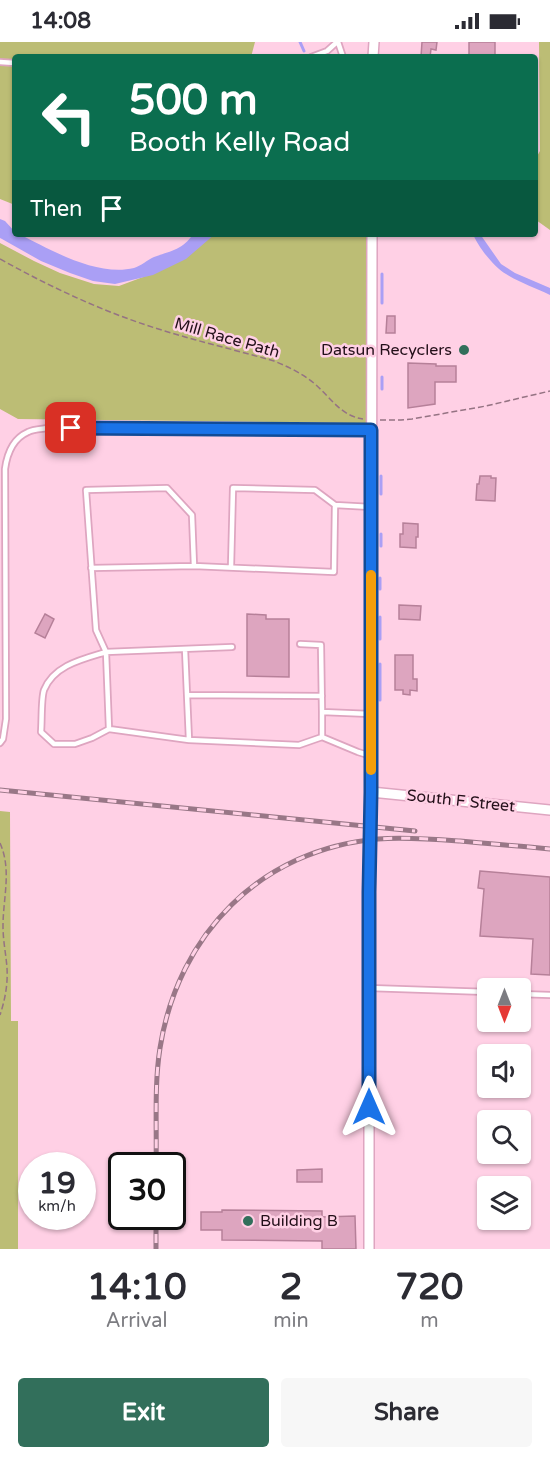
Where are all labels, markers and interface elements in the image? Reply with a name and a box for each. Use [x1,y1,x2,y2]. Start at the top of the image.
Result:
text: 14:08 [30,8,91,34]
text: 500 m [129,75,258,126]
icon: left [30,78,108,156]
text: Booth Kelly Road [129,126,350,159]
icon: arrive [95,192,128,225]
text: Then [30,196,83,222]
street label: Mill Race Path [172,313,282,363]
place label: Datsun Recyclers [321,340,452,360]
marker: Datsun Recyclers [457,343,471,357]
pin [45,402,96,453]
icon: arrive [54,411,87,444]
street label: South F Street [406,785,516,817]
north arrow [477,978,531,1032]
map controls [477,978,531,1230]
button: sound [477,1044,531,1098]
position arrow [337,1075,401,1139]
button: search [477,1110,531,1164]
speed limit sign: 30 [108,1152,186,1230]
text: 19 [38,1165,76,1202]
button: layers [477,1176,531,1230]
text: km/h [38,1197,76,1215]
place label: Building B [260,1211,338,1231]
marker: Building B [241,1214,255,1228]
text: 14:10 [87,1266,187,1309]
text: 2 [280,1266,302,1309]
text: 720 [395,1266,463,1309]
text: Arrival [106,1309,168,1333]
text: min [273,1309,309,1333]
text: m [420,1309,439,1333]
button: Exit [18,1378,269,1447]
button: Share [281,1378,532,1447]

